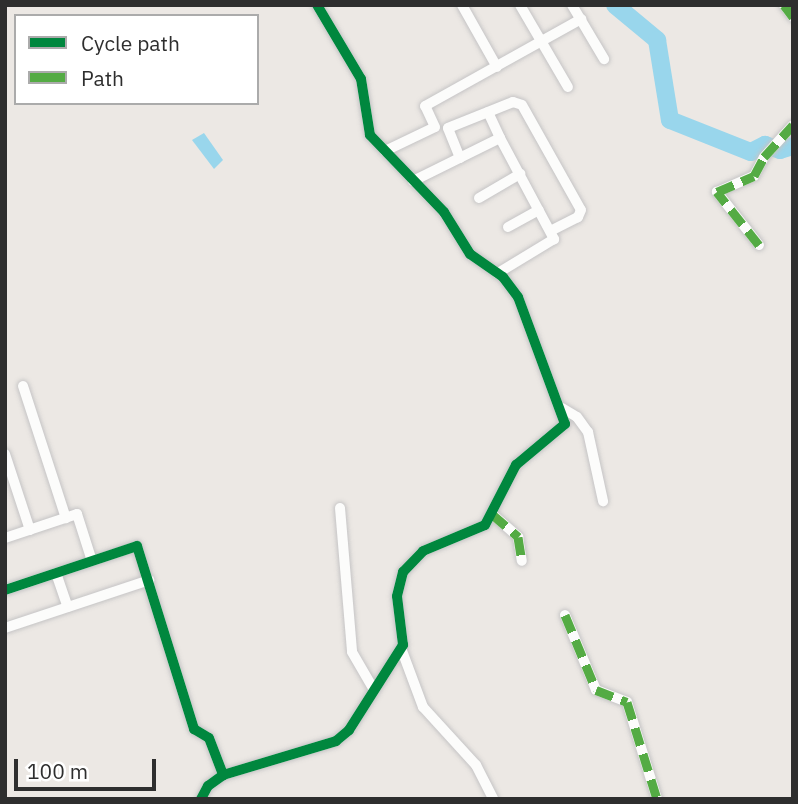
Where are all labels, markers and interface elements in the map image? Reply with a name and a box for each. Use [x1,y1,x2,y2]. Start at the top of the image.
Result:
legend [14,14,259,105]
text: Cycle path [81,29,180,57]
text: Path [81,64,124,92]
scale bar [18,744,159,788]
text: 100 m [27,757,88,785]

